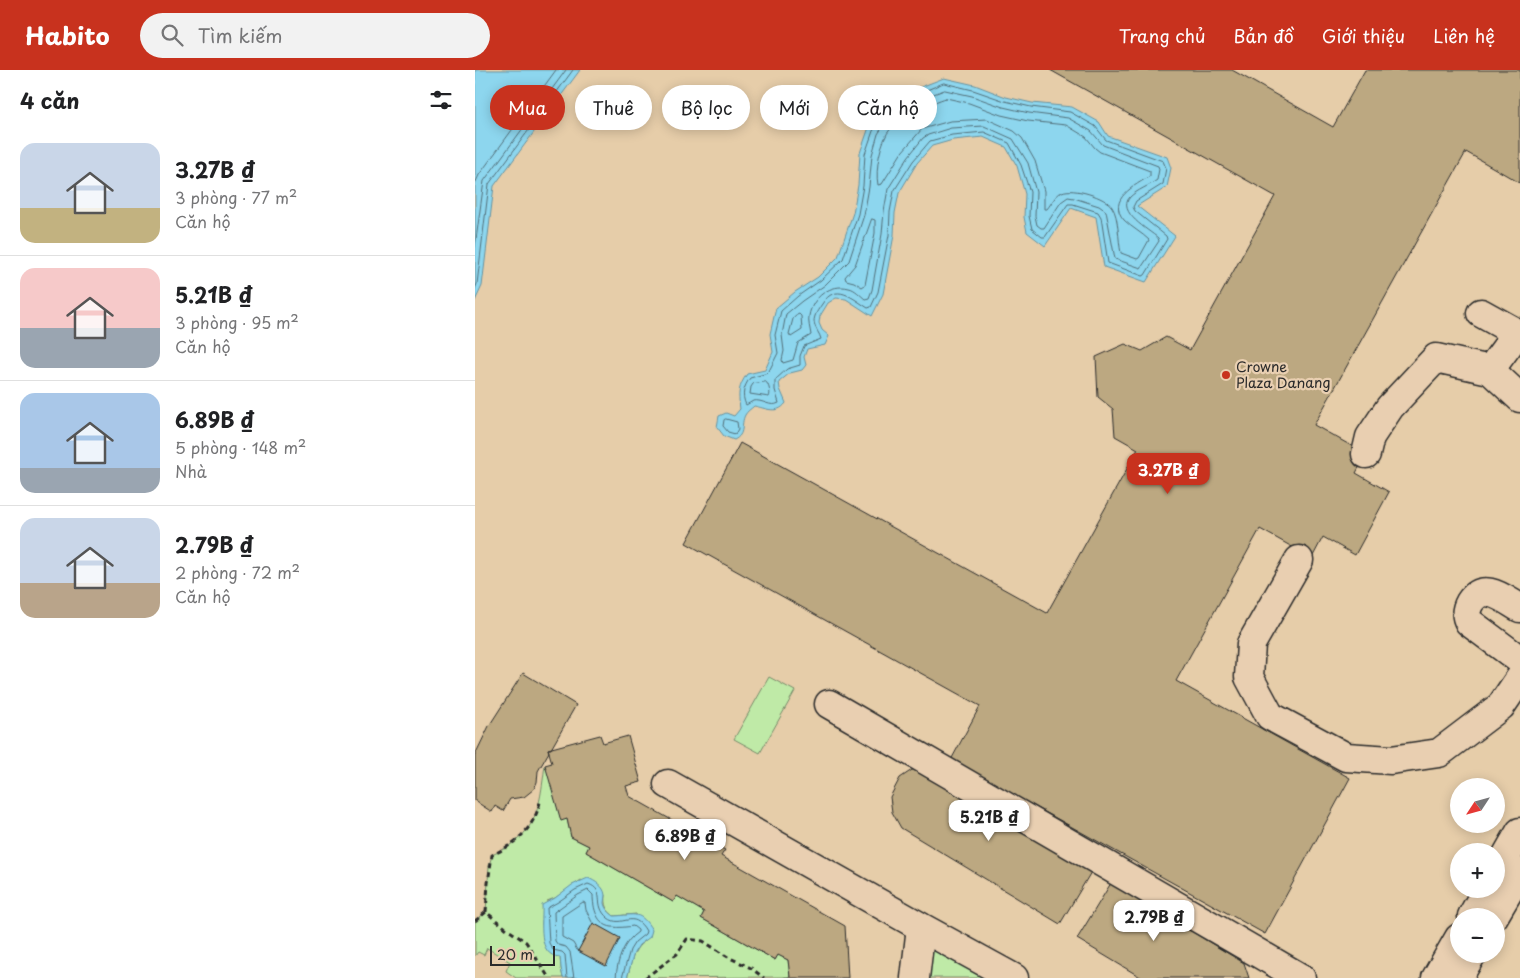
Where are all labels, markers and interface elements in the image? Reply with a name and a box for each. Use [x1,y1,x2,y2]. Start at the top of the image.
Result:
search box [140,13,490,58]
text: Habito [25,17,110,53]
icon: search [158,21,186,49]
text: Tìm kiếm [198,21,283,49]
text: Trang chủ [1119,22,1206,49]
text: Bản đồ [1234,22,1294,49]
text: Giới thiệu [1322,22,1405,49]
text: Liên hệ [1433,22,1495,49]
text: 4 căn [20,84,79,116]
chip: Mua [490,85,565,130]
chip: Thuê [575,85,652,130]
chip: Bộ lọc [662,85,750,130]
chip: Mới [760,85,828,130]
chip: Căn hộ [838,85,937,130]
icon: filters [427,86,455,114]
text: 3.27B ₫ [175,153,254,185]
icon: home [60,163,120,223]
text: 3 phòng · 77 m² [175,185,297,209]
text: Căn hộ [175,209,231,233]
text: 5.21B ₫ [175,278,252,310]
icon: home [60,288,120,348]
text: 3 phòng · 95 m² [175,310,299,334]
text: Căn hộ [175,334,231,358]
place label: Crowne Plaza Danang [1236,356,1330,393]
marker: Crowne Plaza Danang [1220,369,1232,381]
text: 6.89B ₫ [175,403,254,435]
icon: home [60,413,120,473]
text: 5 phòng · 148 m² [175,435,306,459]
pin: 3.27B ₫ [1122,452,1214,495]
text: 3.27B ₫ [1138,457,1198,481]
text: Nhà [175,459,207,483]
text: 2.79B ₫ [175,528,253,560]
icon: home [60,538,120,598]
text: 2 phòng · 72 m² [175,560,300,584]
text: Căn hộ [175,584,231,608]
north arrow [1450,778,1505,832]
map controls [1450,778,1505,963]
pin: 5.21B ₫ [943,800,1035,842]
text: 5.21B ₫ [960,804,1018,828]
pin: 6.89B ₫ [639,818,731,861]
text: 6.89B ₫ [655,823,715,847]
button: + [1450,843,1505,898]
pin: 2.79B ₫ [1108,900,1200,942]
text: 2.79B ₫ [1124,904,1184,928]
button: − [1450,908,1505,963]
scale bar [490,943,555,966]
text: 20 m [497,944,533,965]

